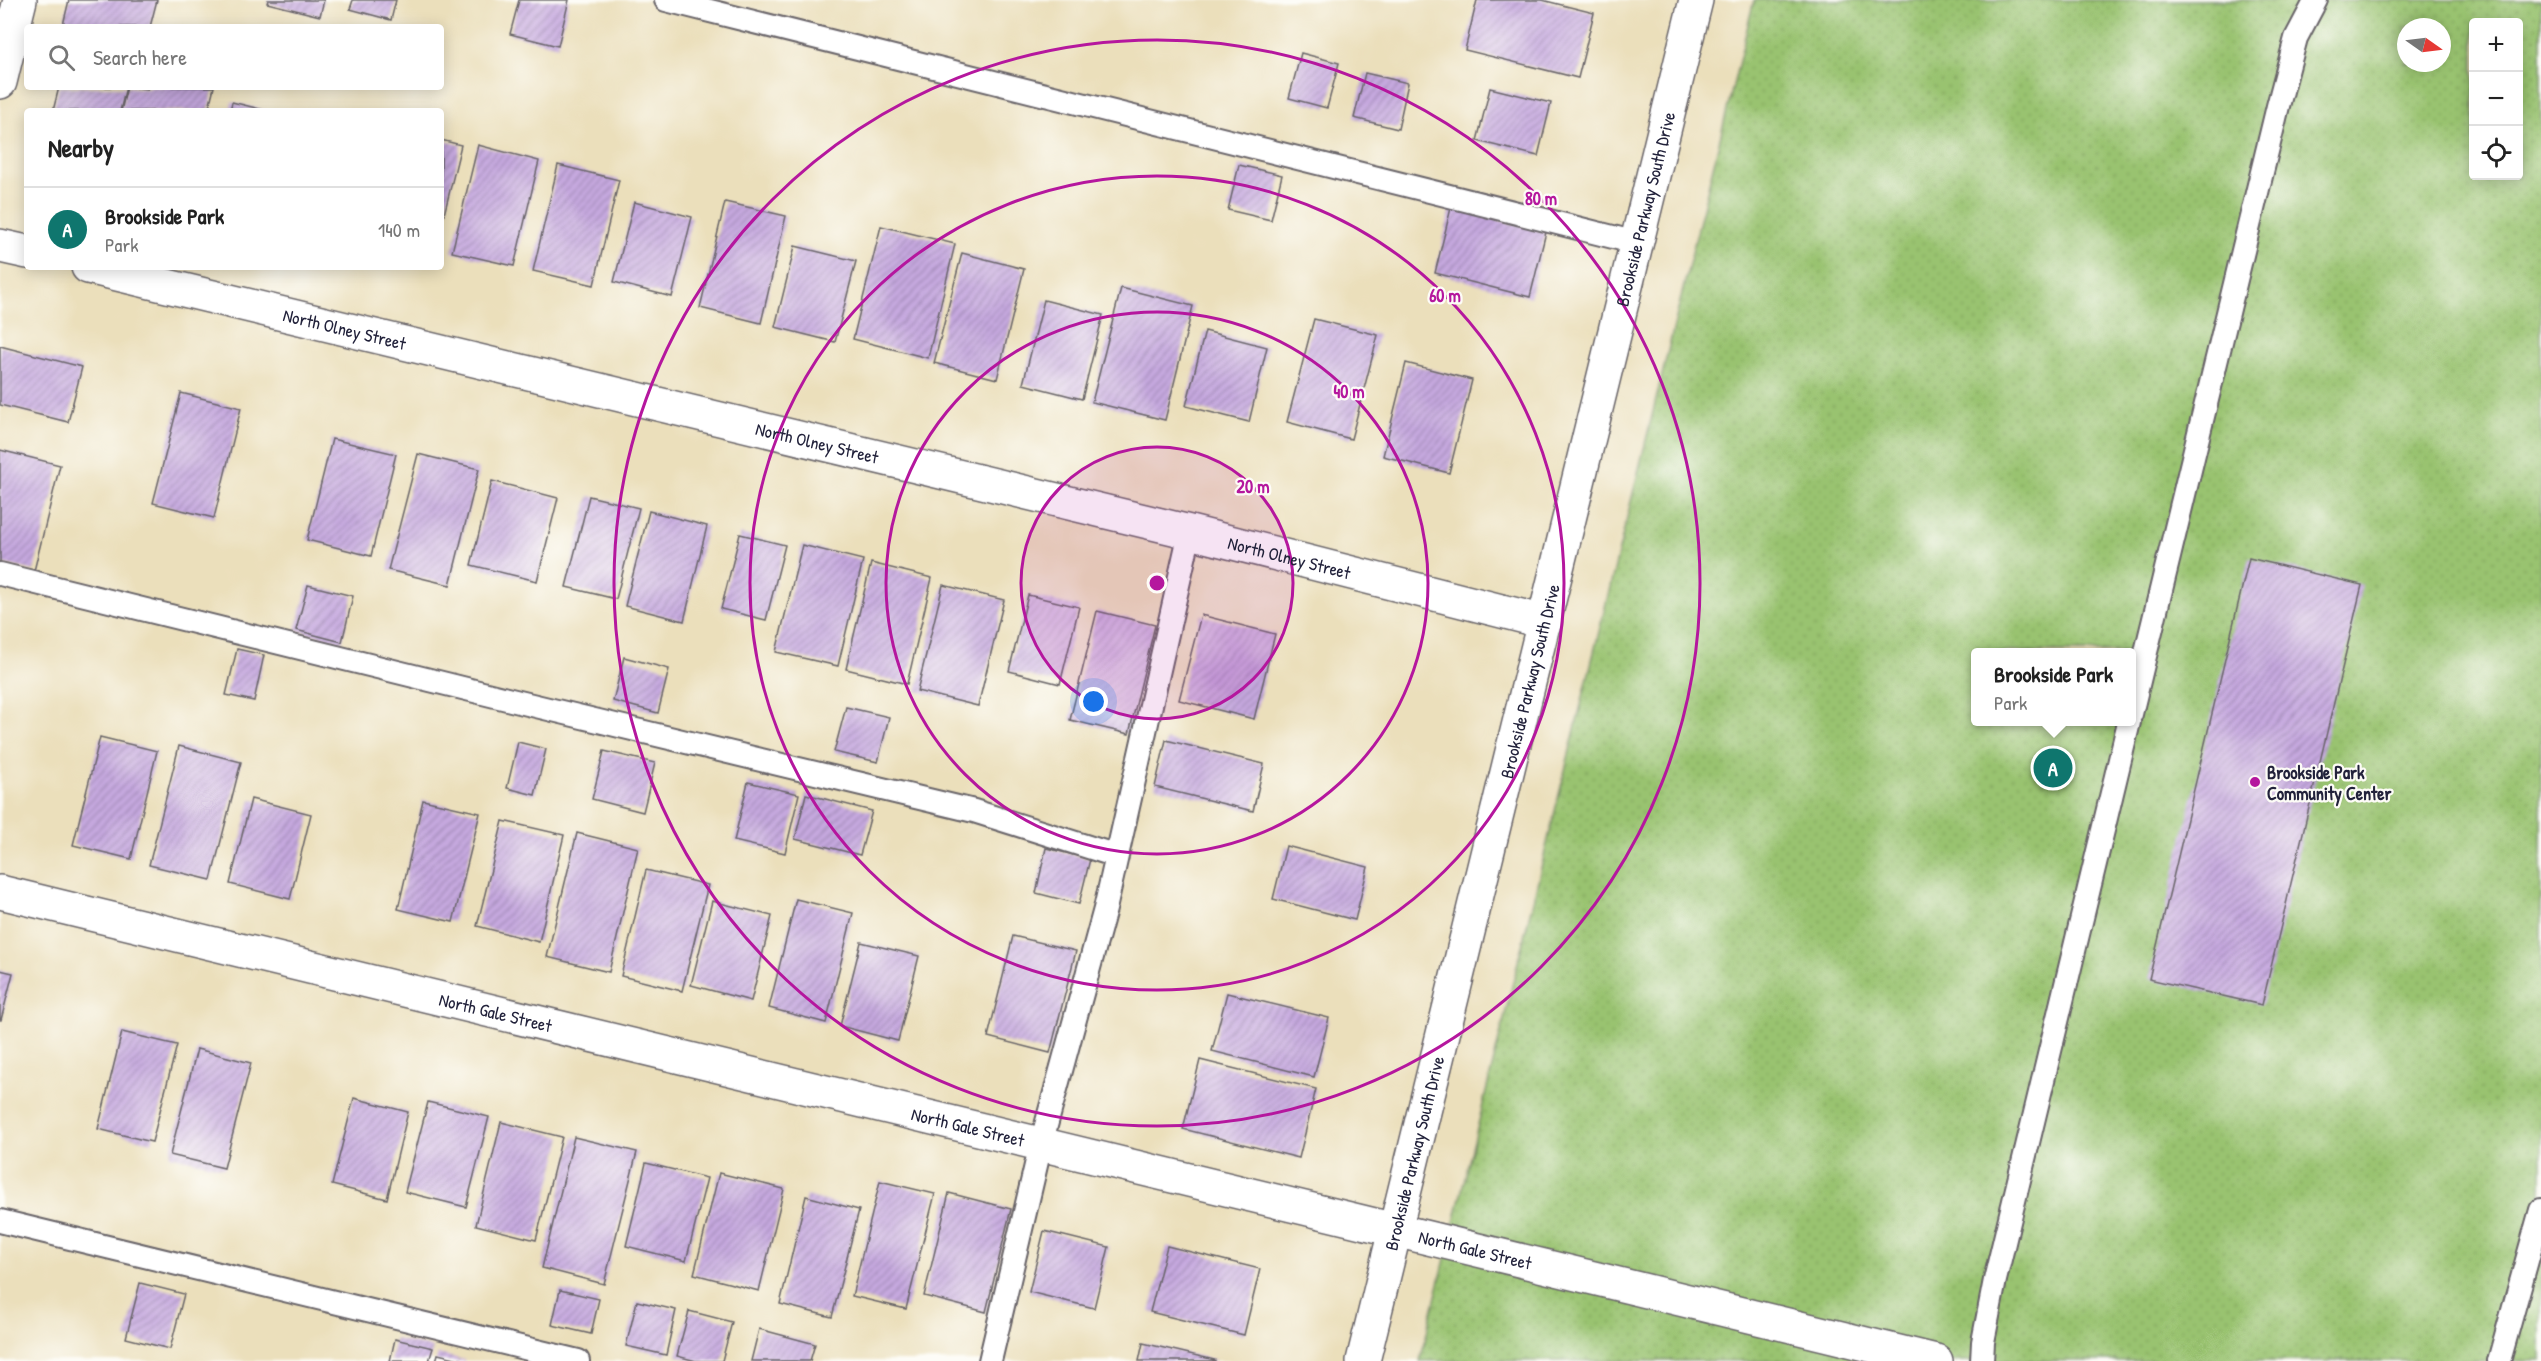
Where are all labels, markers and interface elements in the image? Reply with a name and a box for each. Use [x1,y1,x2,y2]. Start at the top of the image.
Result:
north arrow [2397,18,2451,72]
map controls [2469,18,2523,180]
button: + [2469,18,2523,72]
search box [24,24,444,90]
icon: search [45,41,78,74]
text: Search here [93,42,187,72]
button: − [2469,72,2523,126]
street label: Brookside Parkway South Drive [1609,109,1681,309]
button: locate [2469,126,2523,180]
text: Nearby [48,130,114,165]
text: 80 m [1525,186,1557,211]
text: Brookside Park [105,201,224,231]
text: A [63,216,72,243]
text: 140 m [378,216,420,243]
text: Park [105,231,138,258]
text: 60 m [1429,283,1461,308]
street label: North Olney Street [281,302,409,356]
text: 40 m [1333,379,1365,404]
street label: North Olney Street [753,416,882,469]
text: 20 m [1237,474,1269,499]
street label: North Olney Street [1226,530,1354,585]
centre of rings [1147,573,1167,593]
street label: Brookside Parkway South Drive [1494,581,1565,781]
popup [1971,648,2136,726]
text: Brookside Park [1994,659,2113,689]
your location [1079,687,1108,716]
text: Park [1994,689,2027,716]
pin: A [2034,746,2072,790]
place label: Brookside Park Community Center [2267,760,2391,807]
marker: Brookside Park Community Center [2248,775,2262,789]
street label: North Gale Street [437,986,555,1038]
street label: Brookside Parkway South Drive [1378,1053,1450,1253]
street label: North Gale Street [909,1101,1028,1152]
street label: North Gale Street [1416,1224,1535,1275]

